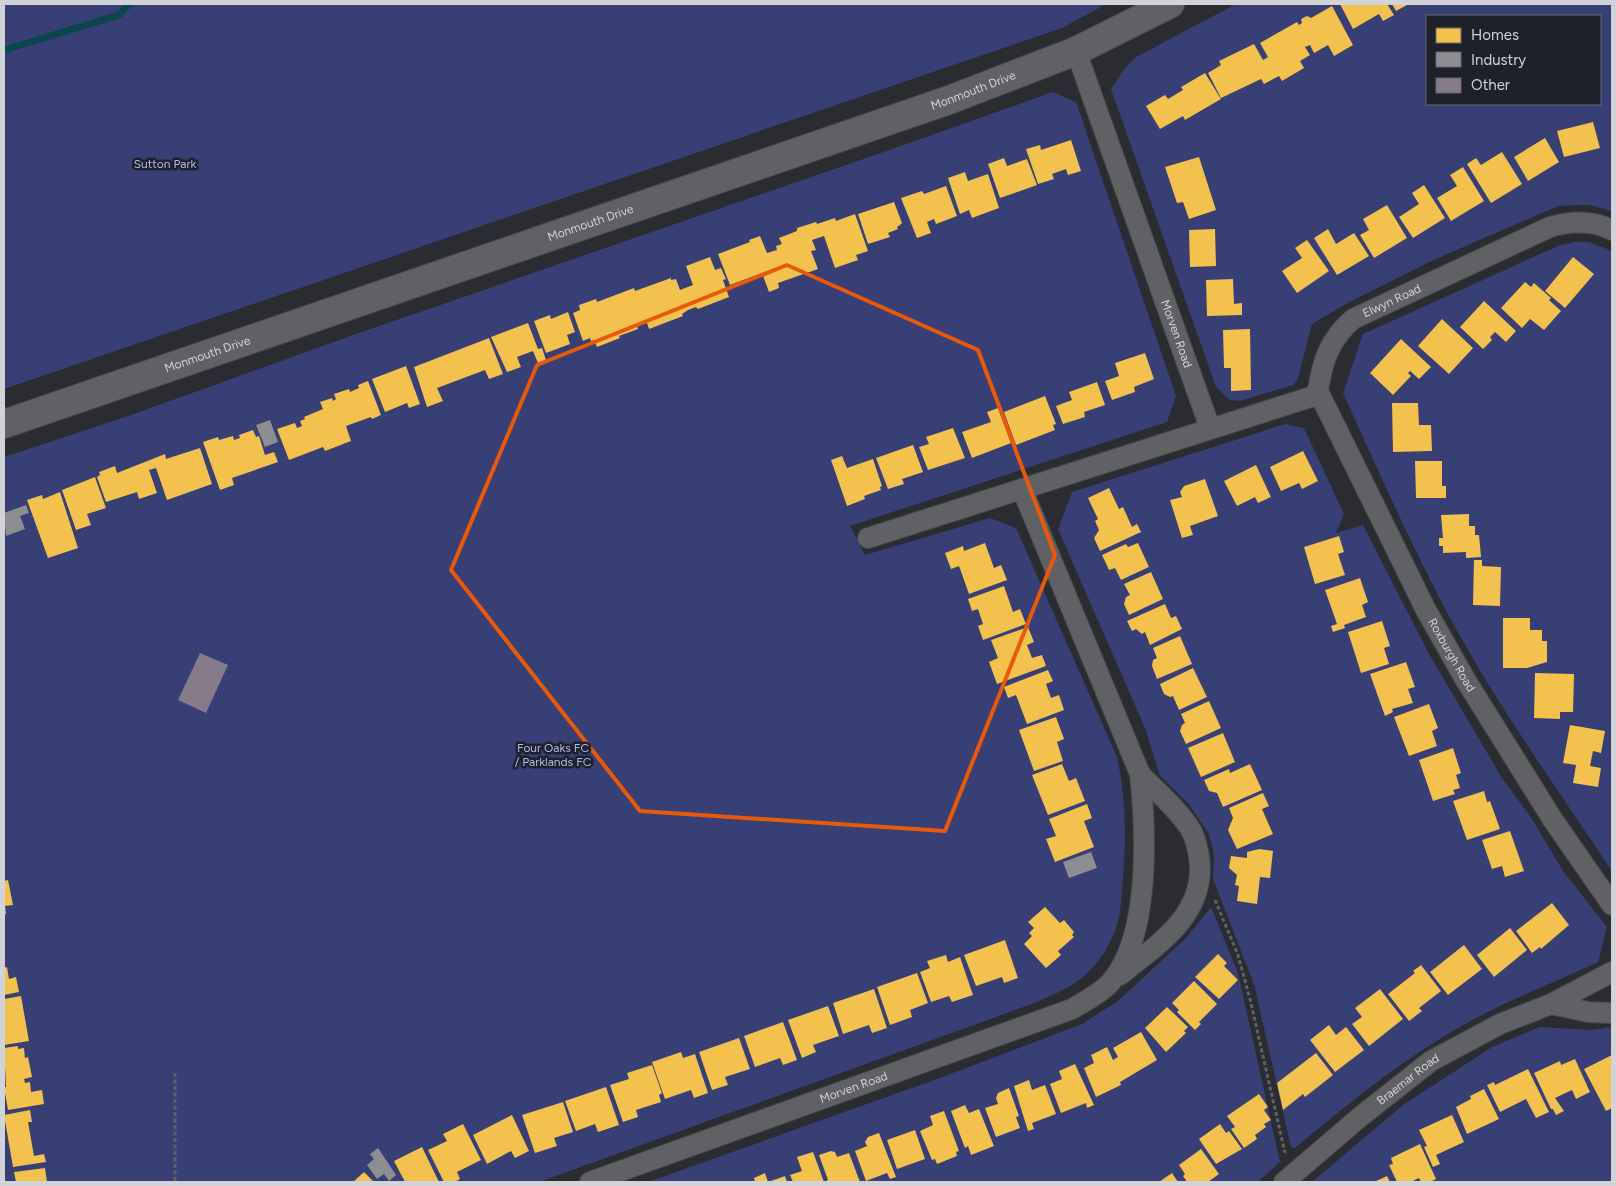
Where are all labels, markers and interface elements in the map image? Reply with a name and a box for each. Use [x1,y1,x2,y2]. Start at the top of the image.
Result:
legend [1426,15,1601,105]
text: Homes [1471,26,1519,44]
text: Industry [1471,51,1526,69]
street label: Monmouth Drive [929,68,1018,113]
text: Other [1471,76,1510,94]
park label: Sutton Park [134,157,196,171]
street label: Monmouth Drive [546,202,636,244]
street label: Elwyn Road [1360,281,1423,321]
street label: Morven Road [1158,298,1195,370]
street label: Monmouth Drive [163,333,253,375]
street label: Roxburgh Road [1425,616,1478,694]
park label: Four Oaks FC / Parklands FC [515,741,592,769]
street label: Braemar Road [1374,1051,1441,1108]
street label: Morven Road [818,1069,889,1106]

